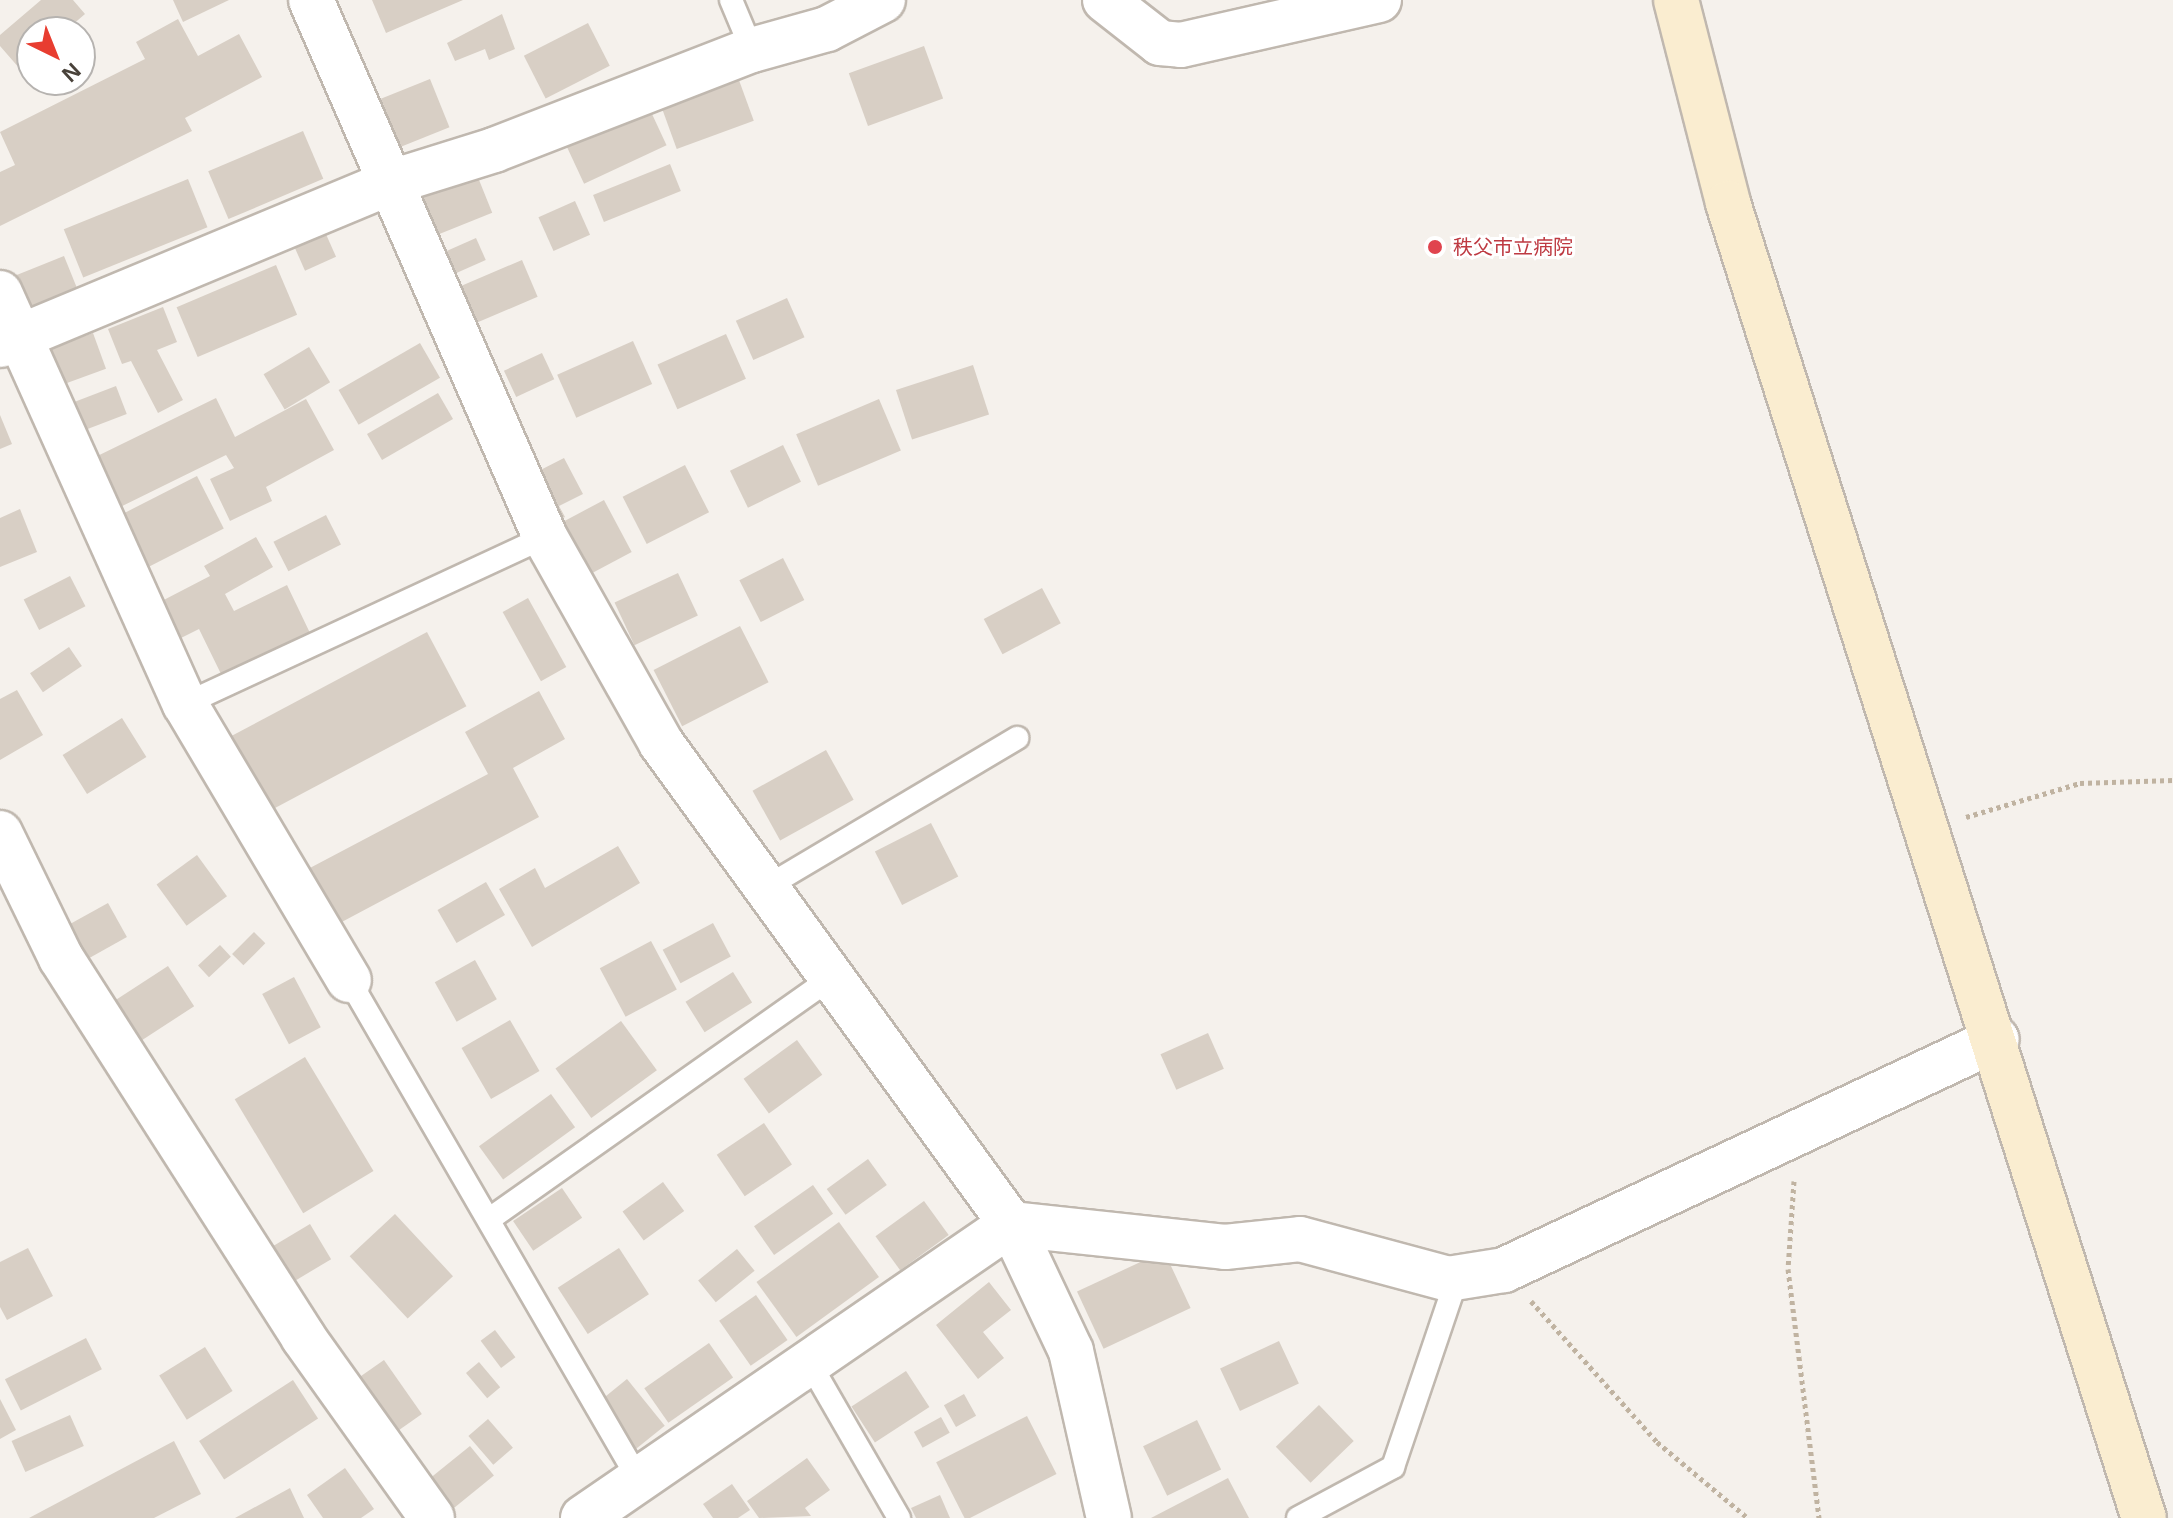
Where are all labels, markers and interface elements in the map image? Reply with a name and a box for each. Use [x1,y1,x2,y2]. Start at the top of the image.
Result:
north arrow [16,16,96,96]
text: N [57,58,86,87]
place label: 秩父市立病院 [1453,235,1573,259]
marker: 秩父市立病院 [1424,236,1446,258]

